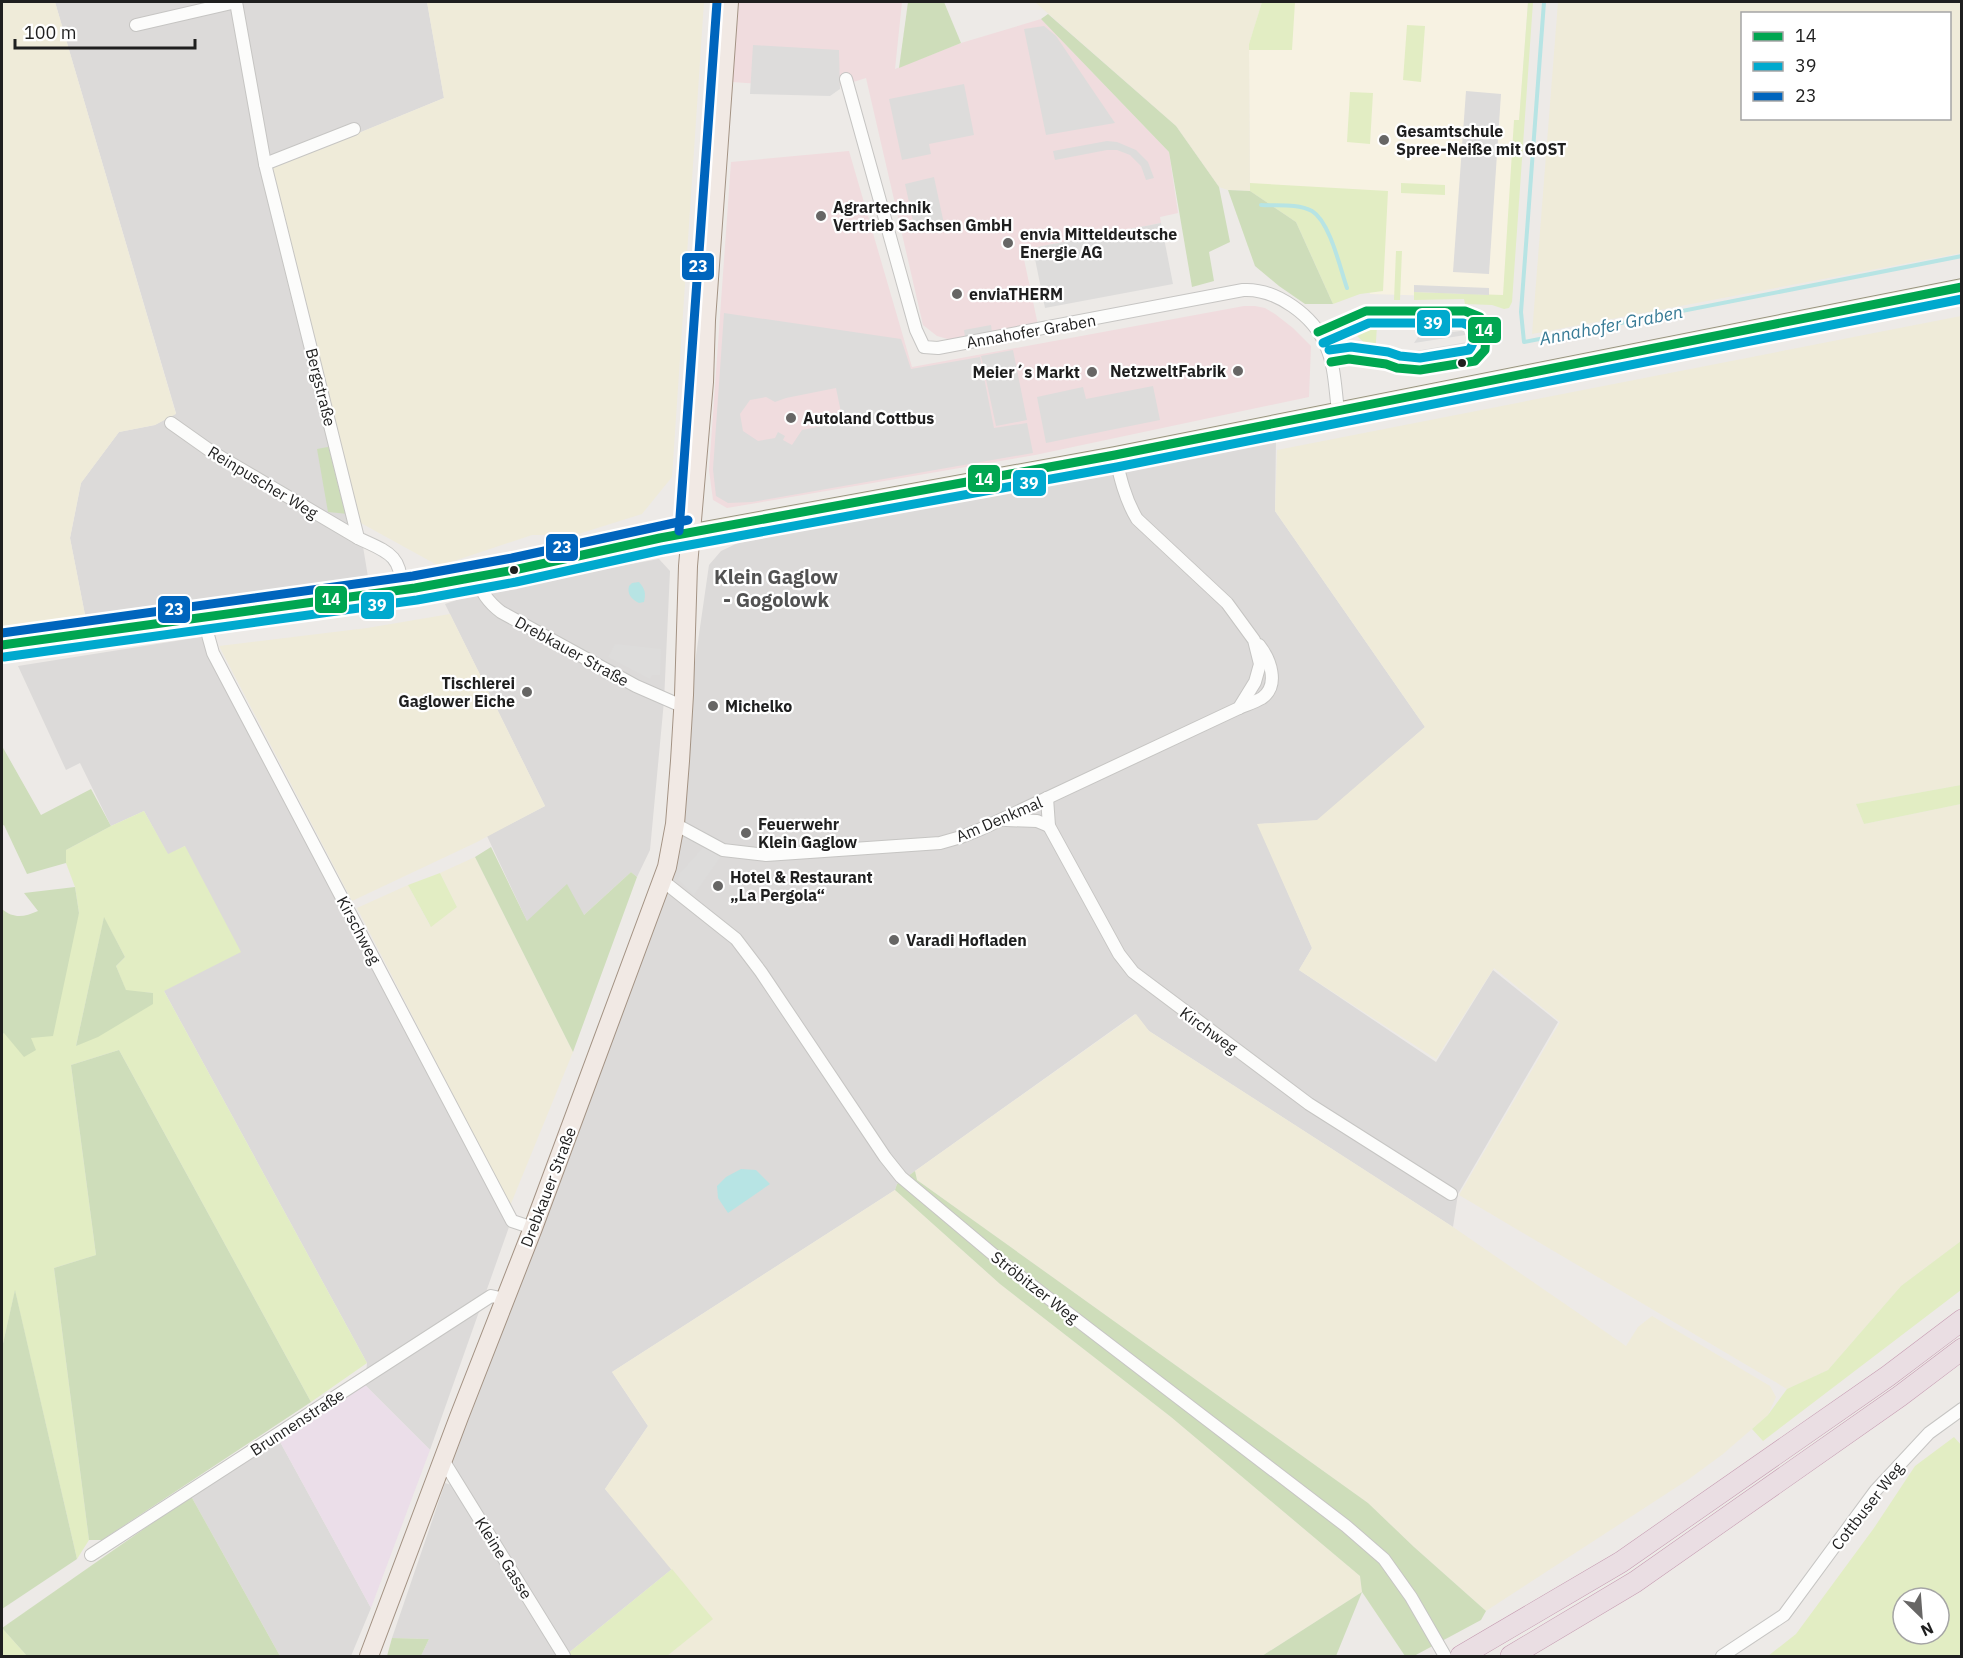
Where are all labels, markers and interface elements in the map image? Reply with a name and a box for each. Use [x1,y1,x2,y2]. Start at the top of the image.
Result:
scale bar [15,12,195,50]
legend [1741,12,1951,120]
text: 100 m [24,21,76,44]
text: 14 [1795,24,1817,47]
text: 39 [1795,54,1817,77]
text: 23 [1795,84,1817,107]
place label: Gesamtschule Spree-Neiße mit GOST [1396,121,1566,159]
marker: Gesamtschule Spree-Neiße mit GOST [1377,133,1391,147]
place label: Agrartechnik Vertrieb Sachsen GmbH [833,197,1012,235]
marker: Agrartechnik Vertrieb Sachsen GmbH [814,209,828,223]
place label: envia Mitteldeutsche Energie AG [1020,224,1177,262]
marker: envia Mitteldeutsche Energie AG [1001,236,1015,250]
line badge: 23 [681,252,715,281]
text: 23 [688,256,708,276]
place label: enviaTHERM [969,284,1063,304]
marker: enviaTHERM [950,287,964,301]
water label: Annahofer Graben [1536,300,1685,350]
line badge: 39 [1416,309,1451,337]
street label: Annahofer Graben [965,310,1097,352]
text: 39 [1423,313,1443,333]
line badge: 14 [1467,316,1502,344]
text: 14 [1474,320,1494,340]
street label: Bergstraße [302,346,340,428]
unlabelled marker [1456,357,1468,369]
place label: NetzweltFabrik [1110,361,1227,381]
place label: Meier´s Markt [973,362,1080,382]
marker: NetzweltFabrik [1231,364,1245,378]
marker: Meier´s Markt [1085,365,1099,379]
place label: Autoland Cottbus [803,408,934,428]
marker: Autoland Cottbus [784,411,798,425]
street label: Reinpuscher Weg [204,441,322,523]
line badge: 14 [967,464,1001,493]
text: 14 [974,469,994,489]
line badge: 39 [1012,469,1047,497]
text: 39 [1019,473,1039,493]
line badge: 23 [545,533,579,562]
text: 23 [552,537,572,557]
district label: Klein Gaglow - Gogolowk [714,563,838,613]
unlabelled marker [508,564,520,576]
line badge: 14 [314,585,348,614]
text: 14 [321,589,341,609]
line badge: 39 [360,591,395,620]
line badge: 23 [157,595,191,624]
text: 39 [367,595,387,615]
text: 23 [164,599,184,619]
street label: Drebkauer Straße [511,611,633,691]
place label: Tischlerei Gaglower Eiche [398,673,515,711]
marker: Tischlerei Gaglower Eiche [520,685,534,699]
place label: Michelko [725,696,792,716]
marker: Michelko [706,699,720,713]
street label: Am Denkmal [953,792,1045,846]
place label: Feuerwehr Klein Gaglow [758,814,858,852]
marker: Feuerwehr Klein Gaglow [739,826,753,840]
place label: Hotel & Restaurant „La Pergola“ [730,867,873,905]
marker: Hotel & Restaurant „La Pergola“ [711,879,725,893]
street label: Kirschweg [333,892,386,968]
place label: Varadi Hofladen [906,930,1027,950]
marker: Varadi Hofladen [887,933,901,947]
street label: Kirchweg [1176,1002,1242,1058]
street label: Drebkauer Straße [516,1124,580,1250]
street label: Ströbitzer Weg [987,1247,1083,1328]
street label: Brunnenstraße [246,1384,348,1460]
street label: Cottbuser Weg [1827,1458,1908,1554]
street label: Kleine Gasse [471,1513,537,1603]
north arrow [1891,1586,1951,1646]
text: N [1918,1618,1937,1641]

